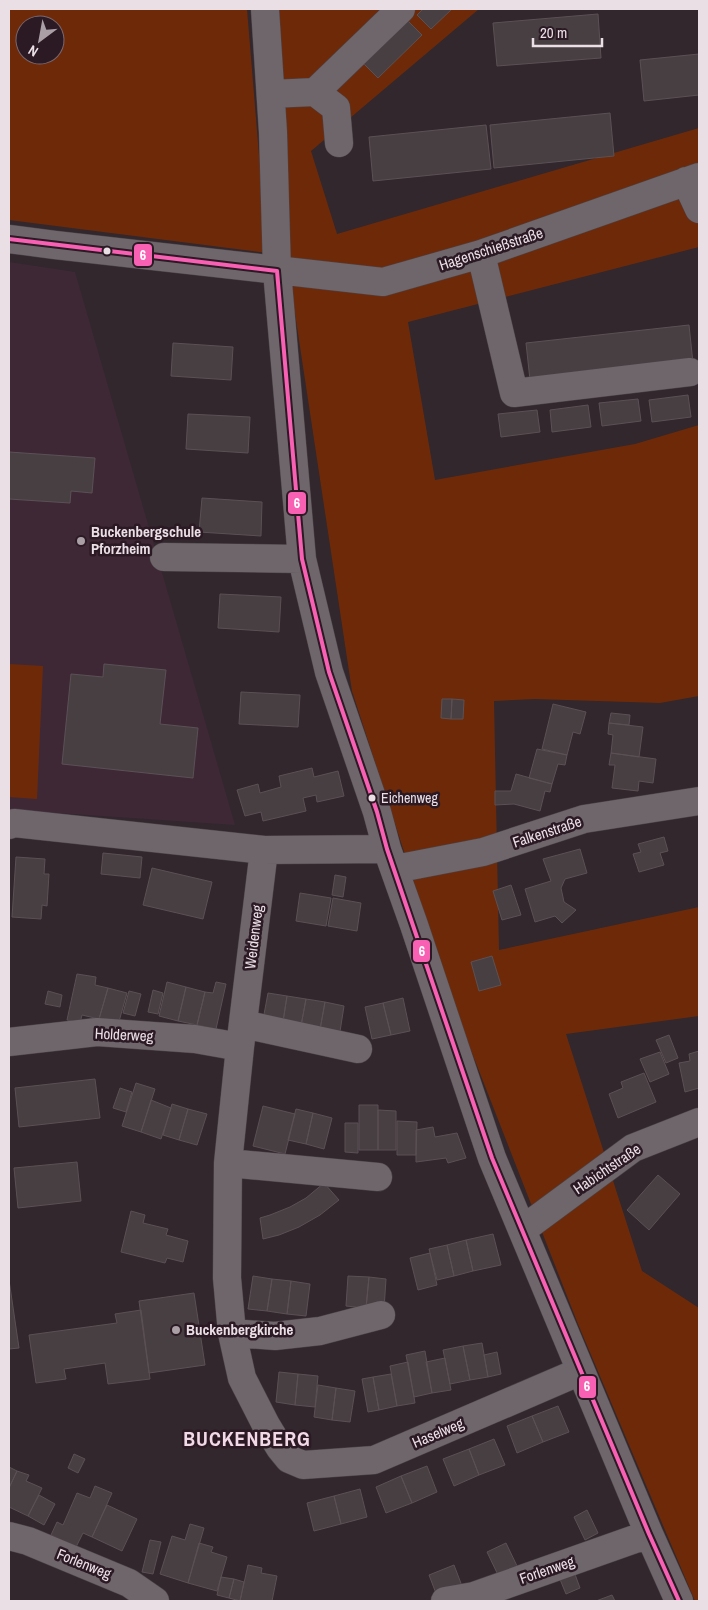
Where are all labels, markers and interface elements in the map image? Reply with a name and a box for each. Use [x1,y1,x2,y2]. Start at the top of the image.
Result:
north arrow [15,15,65,65]
scale bar [533,15,602,47]
text: 20 m [540,22,567,43]
text: N [25,41,41,61]
street label: Hagenschießstraße [436,222,546,275]
line badge: 6 [133,243,153,267]
unlabelled marker [102,246,112,256]
text: 6 [140,246,146,264]
line badge: 6 [287,491,307,515]
text: 6 [294,494,300,512]
place label: Buckenbergschule Pforzheim [91,521,201,559]
marker: Buckenbergschule Pforzheim [75,535,87,547]
place label: Eichenweg [381,789,438,807]
marker: Eichenweg [367,793,377,803]
street label: Falkenstraße [510,810,584,853]
street label: Weidenweg [239,903,268,970]
line badge: 6 [412,939,431,963]
text: 6 [419,942,425,960]
street label: Holderweg [94,1022,154,1047]
street label: Habichtstraße [569,1138,645,1199]
place label: Buckenbergkirche [186,1319,293,1340]
marker: Buckenbergkirche [170,1324,182,1336]
line badge: 6 [578,1375,597,1399]
text: 6 [584,1377,590,1395]
street label: Haselweg [409,1412,467,1453]
district label: BUCKENBERG [183,1425,311,1452]
street label: Forlenweg [54,1543,115,1584]
street label: Forlenweg [517,1550,577,1589]

